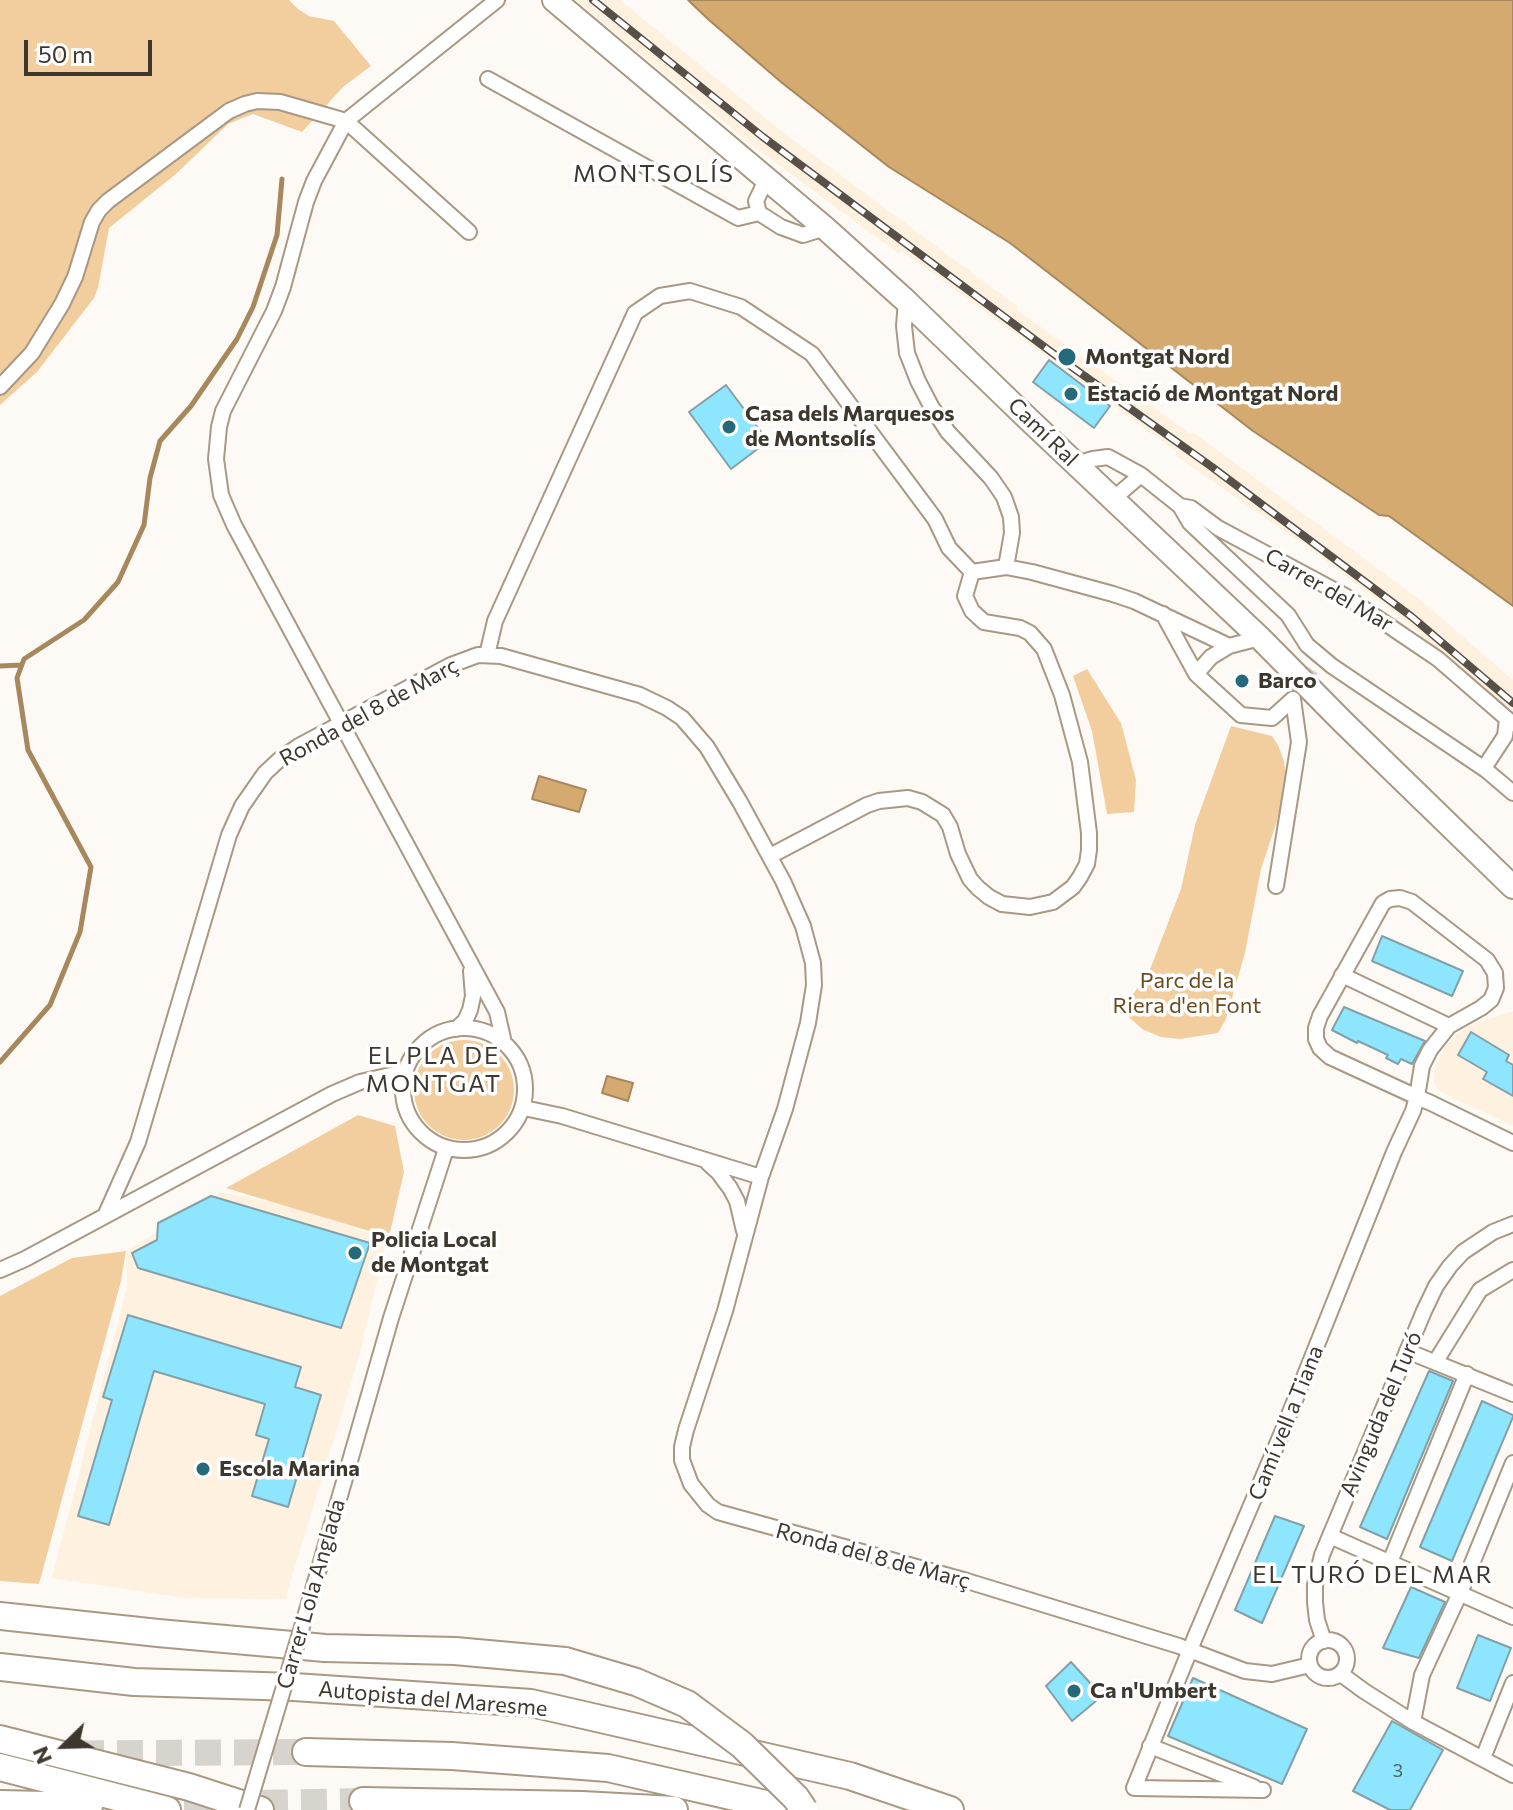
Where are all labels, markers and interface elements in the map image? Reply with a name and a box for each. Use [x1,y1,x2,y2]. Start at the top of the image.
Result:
scale bar [28,24,156,74]
text: 50 m [38,39,93,68]
district label: MONTSOLÍS [573,160,735,188]
place label: Montgat Nord [1085,344,1230,370]
marker: Montgat Nord [1056,346,1078,368]
place label: Estació de Montgat Nord [1087,381,1338,407]
marker: Estació de Montgat Nord [1062,385,1080,403]
street label: Camí Ral [1002,392,1084,472]
place label: Casa dels Marquesos de Montsolís [745,401,954,452]
marker: Casa dels Marquesos de Montsolís [720,418,738,436]
street label: Carrer del Mar [1260,543,1398,637]
street label: Ronda del 8 de Març [275,652,463,772]
place label: Barco [1258,668,1317,694]
marker: Barco [1233,672,1251,690]
park label: Parc de la Riera d'en Font [1113,968,1261,1020]
district label: EL PLA DE MONTGAT [366,1042,502,1098]
place label: Policia Local de Montgat [371,1227,497,1278]
marker: Policia Local de Montgat [346,1244,364,1262]
street label: Avinguda del Turó [1334,1327,1428,1501]
street label: Camí vell a Tiana [1243,1342,1329,1504]
place label: Escola Marina [219,1456,360,1482]
marker: Escola Marina [194,1460,212,1478]
street label: Carrer Lola Anglada [271,1496,351,1692]
street label: Ronda del 8 de Març [773,1517,973,1595]
district label: EL TURÓ DEL MAR [1252,1561,1494,1589]
street label: Autopista del Maresme [317,1676,549,1722]
place label: Ca n'Umbert [1090,1678,1217,1704]
marker: Ca n'Umbert [1065,1682,1083,1700]
north arrow [24,1706,104,1786]
text: N [26,1743,57,1768]
house number: 3 [1393,1760,1403,1782]

